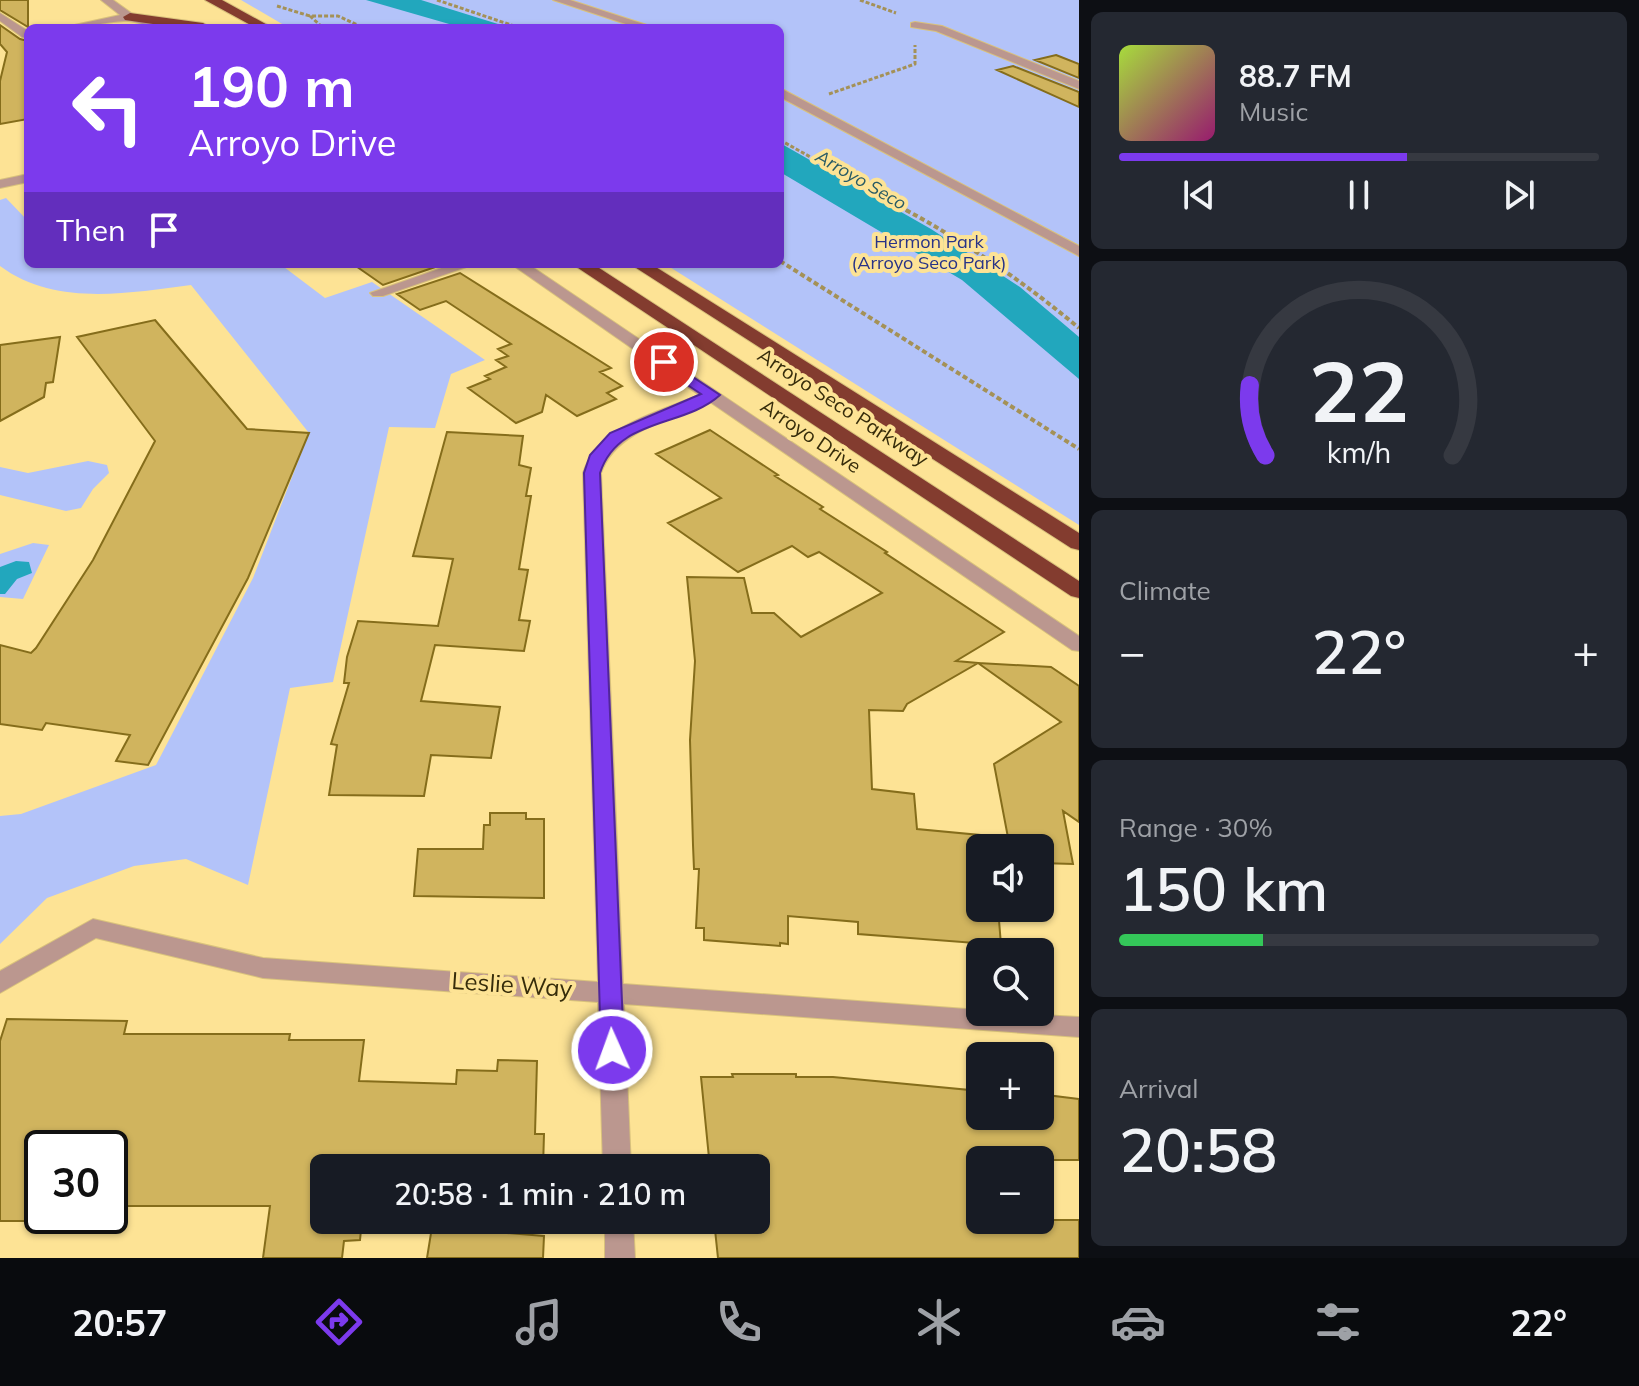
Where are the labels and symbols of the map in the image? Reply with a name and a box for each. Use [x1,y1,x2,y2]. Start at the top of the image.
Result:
water label: Arroyo Seco [811,144,911,215]
park label: Hermon Park (Arroyo Seco Park) [852,230,1006,274]
pin [630,328,698,396]
street label: Arroyo Seco Parkway [753,342,934,471]
street label: Arroyo Drive [756,393,866,478]
street label: Leslie Way [451,965,574,1003]
position arrow [570,1008,654,1092]
speed limit sign: 30 [24,1130,128,1234]

